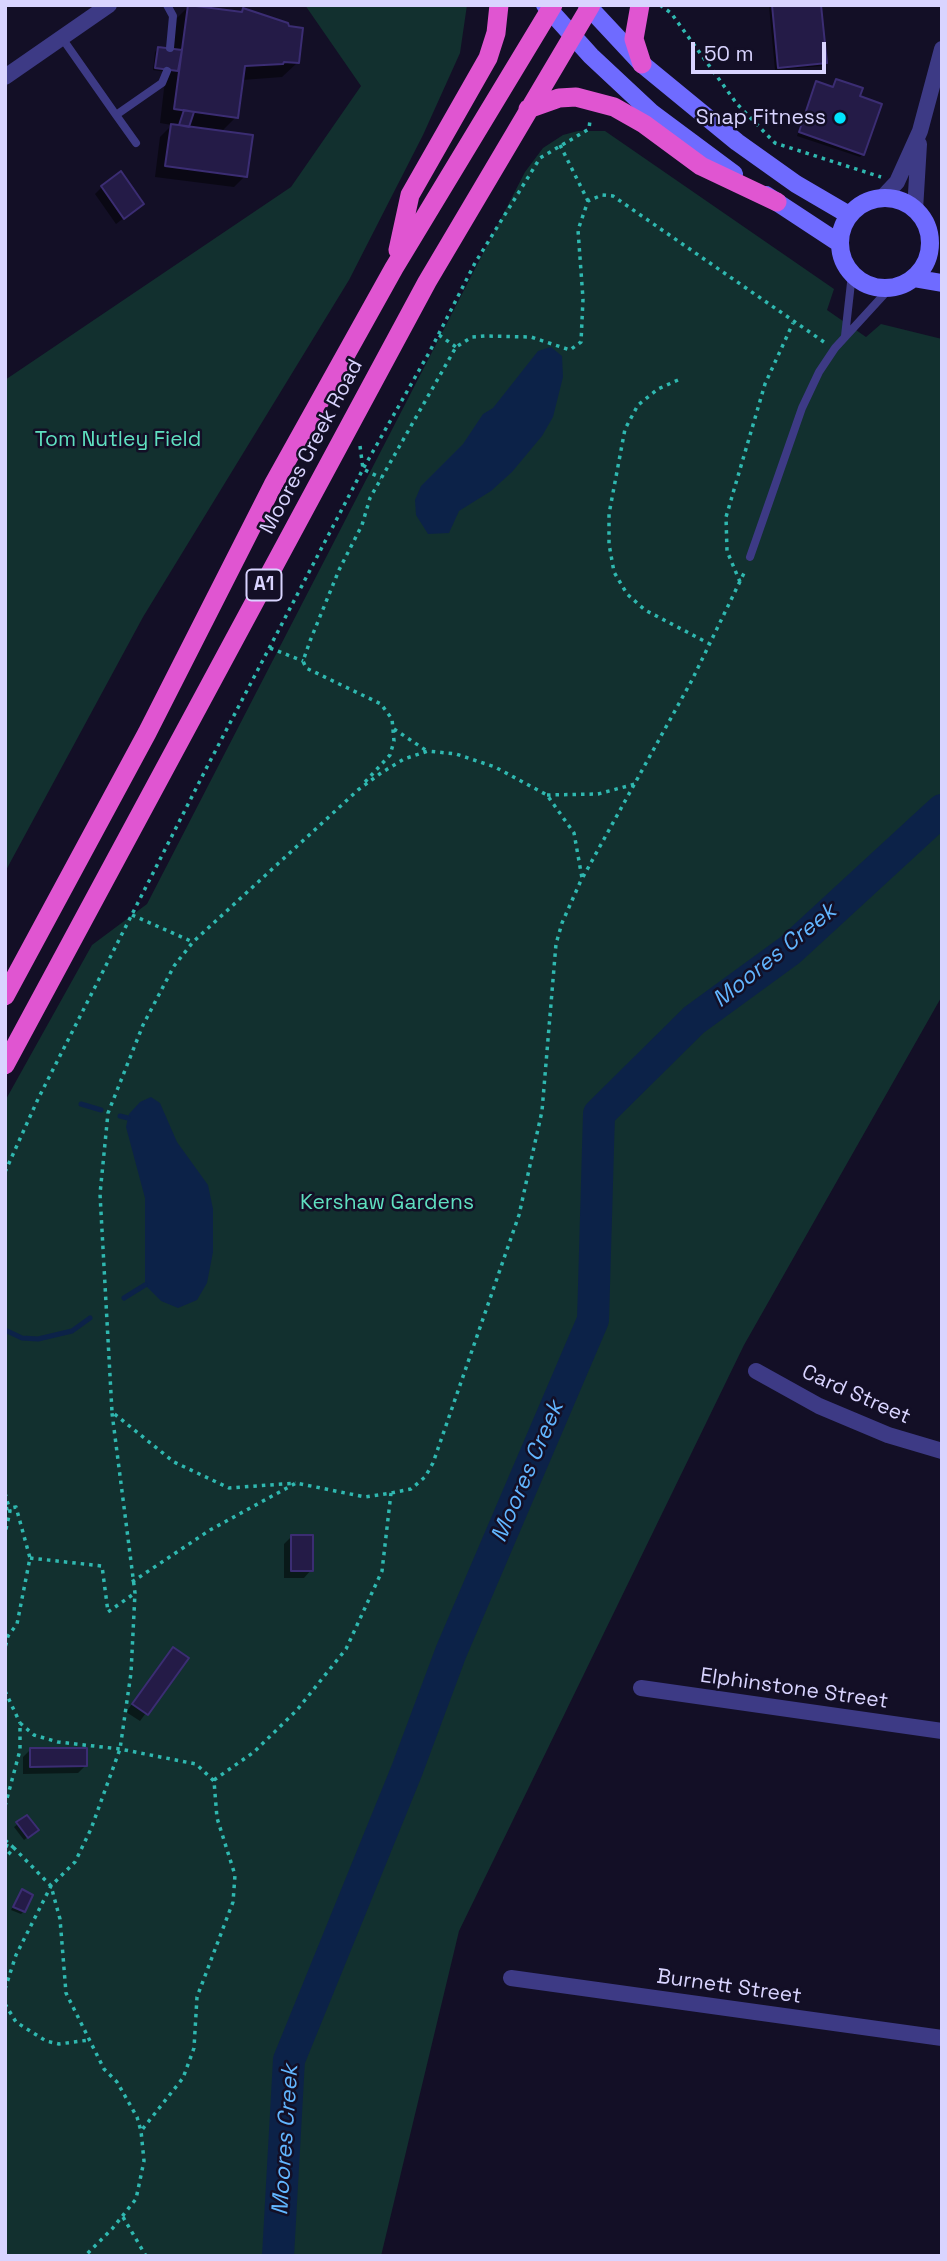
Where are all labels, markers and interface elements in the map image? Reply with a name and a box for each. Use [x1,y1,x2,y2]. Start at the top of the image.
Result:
scale bar [695,28,830,72]
text: 50 m [704,40,754,67]
place label: Snap Fitness [696,105,826,131]
marker: Snap Fitness [832,110,848,126]
street label: Moores Creek Road [255,355,369,539]
park label: Tom Nutley Field [35,427,201,453]
road number: A1 [246,570,282,600]
water label: Moores Creek [708,898,842,1014]
park label: Kershaw Gardens [300,1190,474,1216]
street label: Card Street [798,1360,914,1430]
water label: Moores Creek [486,1397,570,1547]
street label: Elphinstone Street [698,1663,890,1715]
street label: Burnett Street [655,1964,803,2010]
water label: Moores Creek [267,2064,305,2216]

